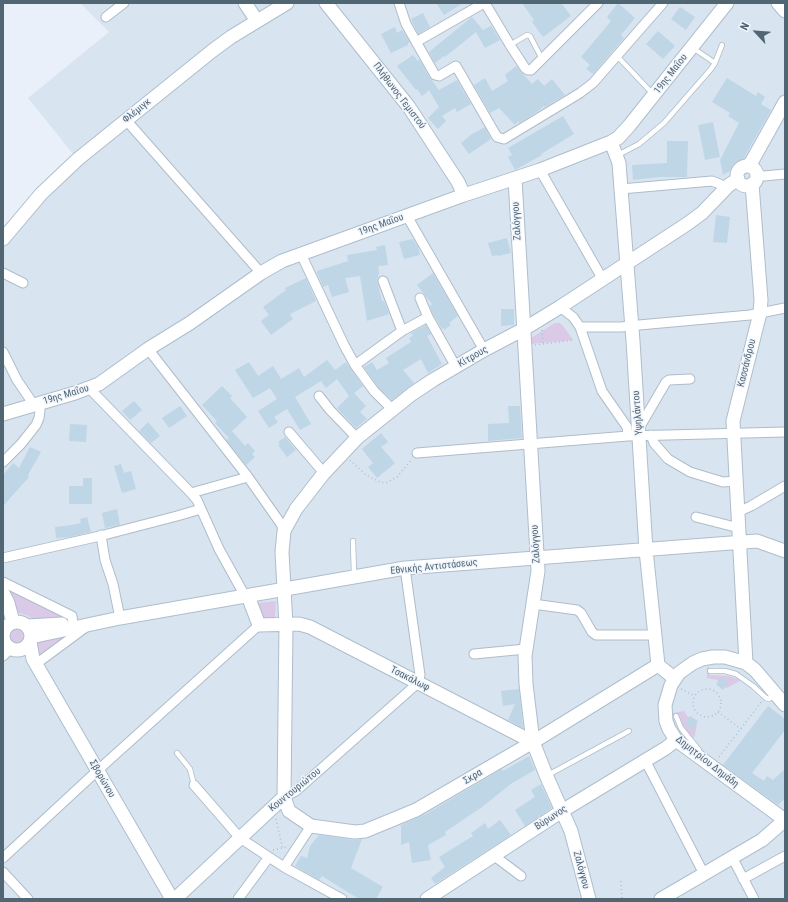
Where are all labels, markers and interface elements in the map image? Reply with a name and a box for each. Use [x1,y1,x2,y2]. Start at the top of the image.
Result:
north arrow [736,12,776,52]
text: N [737,21,752,32]
street label: 19ης Μαΐου [652,52,690,96]
street label: Πλήθωνος Γεμιστού [370,60,428,132]
street label: Φλέμιγκ [120,96,154,126]
street label: Ζαλόγγου [510,201,524,241]
street label: 19ης Μαΐου [357,211,405,239]
street label: Κασσάνδρου [735,338,759,388]
street label: Κίτρους [456,344,490,370]
street label: 19ης Μαΐου [42,382,90,408]
street label: Υψηλάντου [630,390,646,436]
street label: Ζαλόγγου [529,524,543,564]
street label: Εθνικής Αντιστάσεως [390,556,478,578]
street label: Τσακάλωφ [388,664,432,694]
street label: Δημητρίου Δημάδη [673,734,741,790]
street label: Σβορώνου [86,758,118,800]
street label: Κουντουριώτου [267,765,323,815]
street label: Σκρα [461,767,485,787]
street label: Βύρωνος [533,803,569,833]
street label: Ζαλόγγου [570,850,592,890]

